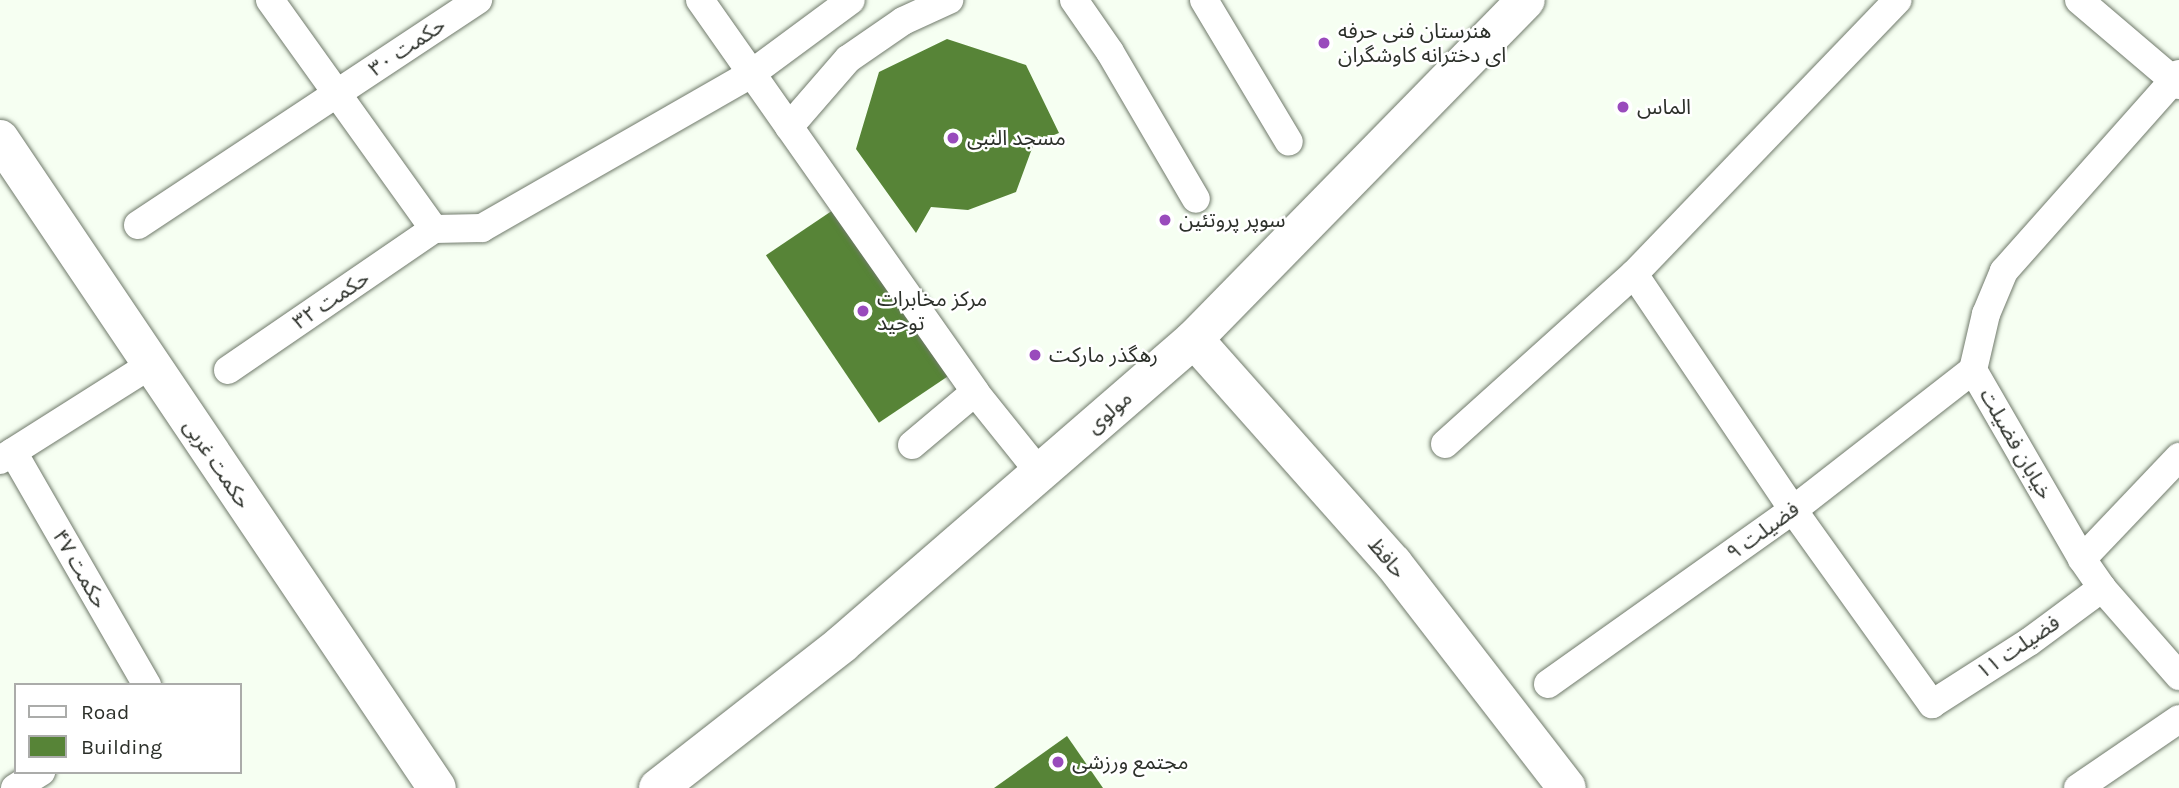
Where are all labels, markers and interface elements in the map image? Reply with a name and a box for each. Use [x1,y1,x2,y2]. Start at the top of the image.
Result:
street label: حکمت ۳۰ [364,12,450,82]
place label: هنرستان فنی حرفه ای دخترانه کاوشگران [1338,18,1506,68]
marker: هنرستان فنی حرفه ای دخترانه کاوشگران [1316,35,1332,51]
place label: الماس [1637,94,1691,120]
marker: الماس [1615,99,1631,115]
place label: مسجد النبی [967,125,1066,151]
marker: مسجد النبی [945,130,961,146]
place label: سوپر پروتئین [1179,207,1286,233]
marker: سوپر پروتئین [1157,212,1173,228]
street label: حکمت ۳۲ [288,265,374,335]
place label: مرکز مخابرات توحید [877,286,987,336]
marker: مرکز مخابرات توحید [855,303,871,319]
place label: رهگذر مارکت [1049,342,1158,368]
marker: رهگذر مارکت [1027,347,1043,363]
street label: خیابان فضیلت [1974,384,2058,504]
street label: مولوی [1081,385,1137,439]
street label: حکمت غربی [178,414,256,514]
street label: فضیلت ۹ [1722,496,1804,566]
street label: حکمت ۴۷ [47,525,113,613]
street label: حافظ [1363,533,1411,583]
street label: فضیلت ۱۱ [1971,610,2065,684]
legend [14,683,242,774]
text: Road [81,700,129,724]
text: Building [81,735,162,759]
place label: مجتمع ورزشی [1072,749,1189,775]
marker: مجتمع ورزشی [1050,754,1066,770]

